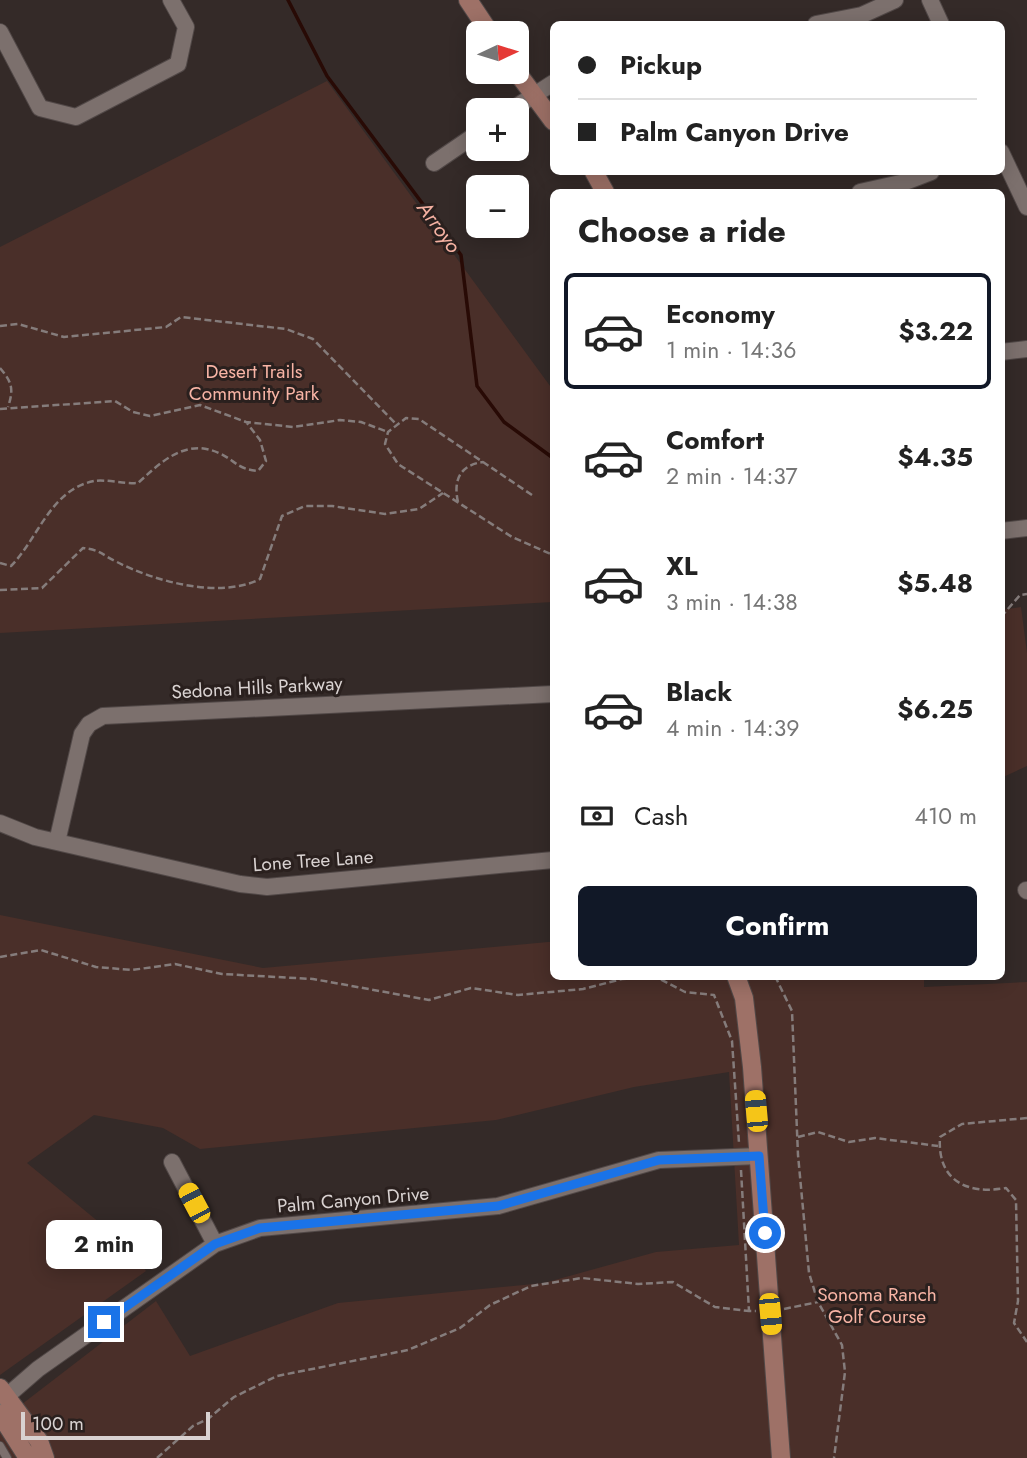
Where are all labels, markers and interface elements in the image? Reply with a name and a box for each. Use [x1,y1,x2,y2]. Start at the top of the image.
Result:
north arrow [466,21,528,84]
map controls [466,21,529,238]
text: Pickup [620,46,702,84]
button: + [466,98,529,161]
text: Palm Canyon Drive [620,113,849,151]
button: − [466,175,529,238]
water label: Arroyo [409,194,468,259]
text: Choose a ride [578,208,786,254]
text: Economy [666,295,775,333]
icon: car [582,300,645,363]
text: $3.22 [899,312,973,350]
text: 1 min · 14:36 [666,333,796,367]
park label: Desert Trails Community Park [189,358,320,407]
text: Comfort [666,421,764,459]
icon: car [582,426,645,489]
text: $4.35 [897,438,973,476]
text: 2 min · 14:37 [666,459,798,493]
text: XL [666,547,698,585]
icon: car [582,552,645,615]
text: $5.48 [897,564,973,602]
text: 3 min · 14:38 [666,585,798,619]
street label: Sedona Hills Parkway [171,670,344,705]
text: Black [666,673,732,711]
icon: car [582,678,645,741]
text: $6.25 [897,690,973,728]
text: 4 min · 14:39 [666,711,799,745]
icon: cash [578,797,616,835]
text: Cash [634,797,688,835]
text: 410 m [915,799,977,833]
street label: Lone Tree Lane [252,843,374,878]
button: Confirm [578,886,977,966]
car [744,1089,769,1133]
street label: Palm Canyon Drive [276,1179,430,1220]
car [175,1180,214,1226]
route start [749,1217,781,1249]
callout: 2 min [46,1220,162,1270]
text: 2 min [74,1227,134,1261]
park label: Sonoma Ranch Golf Course [817,1281,937,1330]
car [758,1292,783,1336]
route end [88,1306,120,1338]
scale bar [21,1409,210,1441]
text: 100 m [32,1410,84,1437]

